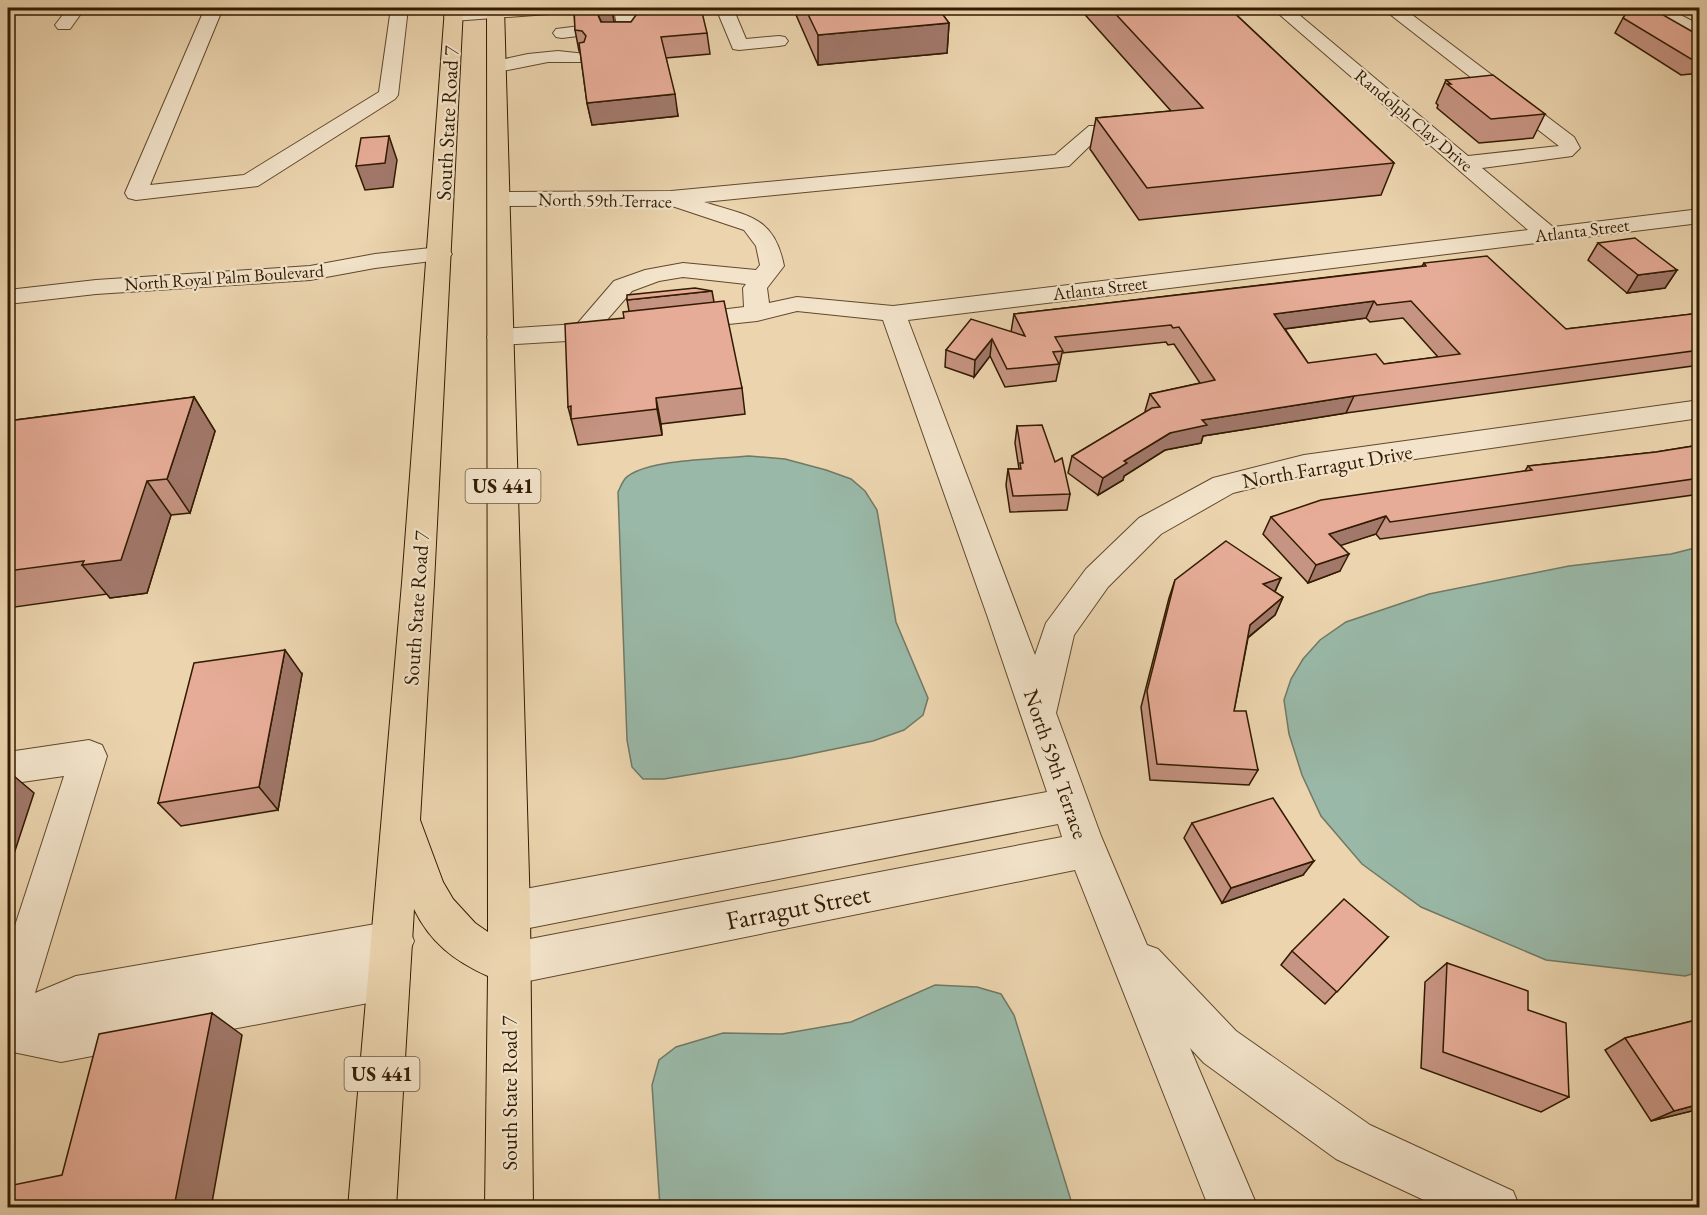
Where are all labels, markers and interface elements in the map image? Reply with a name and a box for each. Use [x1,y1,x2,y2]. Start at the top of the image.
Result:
street label: South State Road 7 [429,44,465,201]
street label: Randolph Clay Drive [1350,64,1478,176]
street label: North 59th Terrace [538,187,672,213]
street label: Atlanta Street [1532,213,1631,247]
street label: North Royal Palm Boulevard [123,258,325,295]
street label: Atlanta Street [1050,271,1149,305]
street label: North Farragut Drive [1240,438,1414,494]
road number: US 441 [466,469,540,503]
street label: South State Road 7 [397,529,435,686]
street label: North 59th Terrace [1018,686,1094,842]
street label: Farragut Street [723,876,873,938]
street label: South State Road 7 [496,1015,523,1170]
road number: US 441 [344,1057,419,1091]

